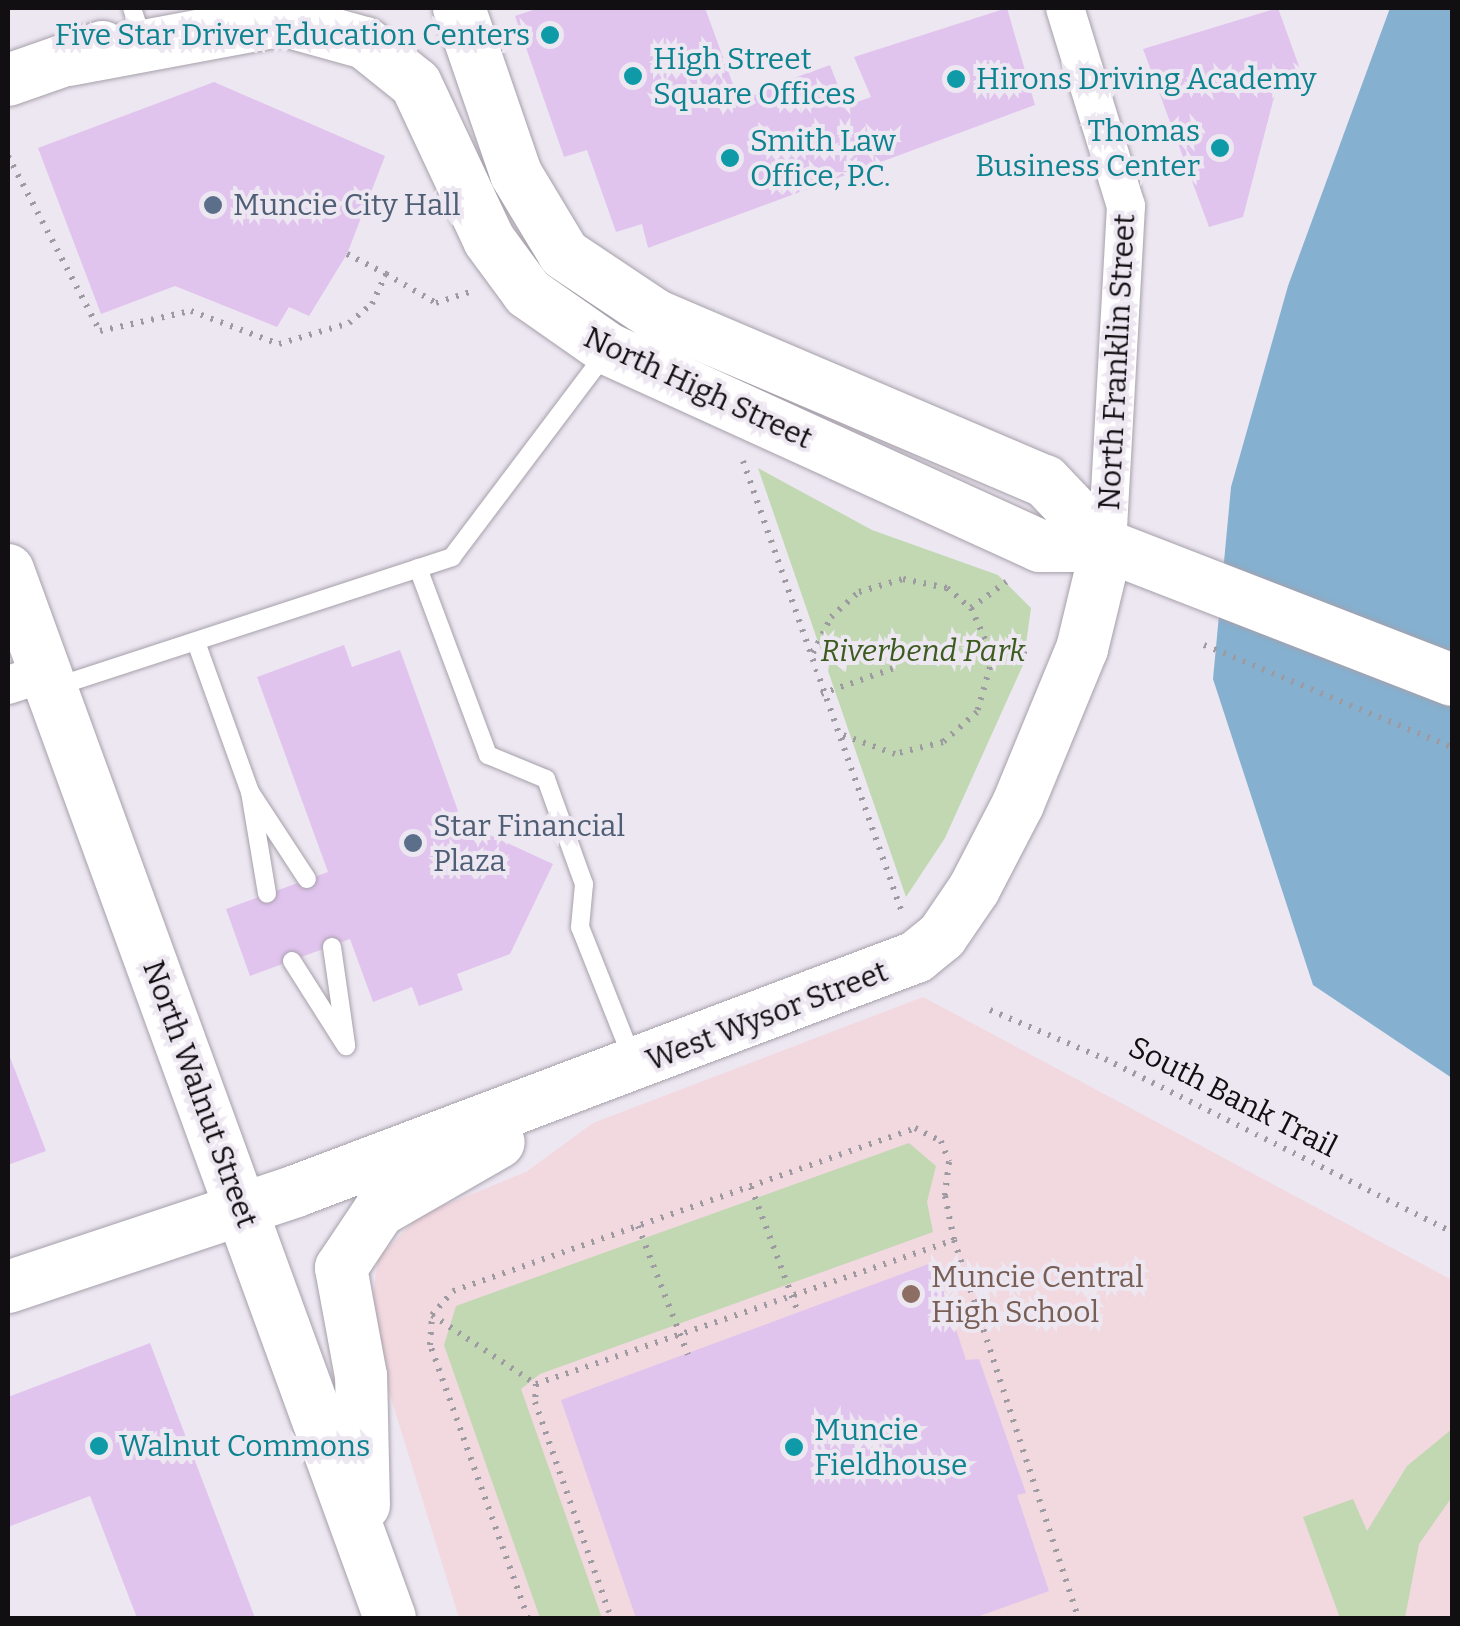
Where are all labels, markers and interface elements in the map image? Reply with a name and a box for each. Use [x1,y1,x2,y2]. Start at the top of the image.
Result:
place label: Five Star Driver Education Centers [55,17,530,53]
marker: Five Star Driver Education Centers [539,24,561,46]
place label: High Street Square Offices [653,41,856,112]
place label: Hirons Driving Academy [976,61,1316,97]
marker: High Street Square Offices [622,65,644,87]
marker: Hirons Driving Academy [945,68,967,90]
place label: Thomas Business Center [975,113,1200,184]
place label: Smith Law Office, P.C. [750,123,896,194]
marker: Thomas Business Center [1209,137,1231,159]
marker: Smith Law Office, P.C. [719,147,741,169]
place label: Muncie City Hall [233,187,461,223]
marker: Muncie City Hall [202,194,224,216]
street label: North Franklin Street [1091,213,1143,511]
street label: North High Street [578,319,818,457]
park label: Riverbend Park [820,633,1026,669]
place label: Star Financial Plaza [433,808,625,878]
marker: Star Financial Plaza [402,832,424,854]
street label: West Wysor Street [641,953,893,1079]
street label: North Walnut Street [135,956,265,1232]
street label: South Bank Trail [1123,1029,1343,1165]
place label: Muncie Central High School [931,1259,1144,1330]
marker: Muncie Central High School [900,1283,922,1305]
place label: Muncie Fieldhouse [814,1412,967,1482]
place label: Walnut Commons [119,1428,370,1464]
marker: Walnut Commons [88,1435,110,1457]
marker: Muncie Fieldhouse [783,1436,805,1458]

